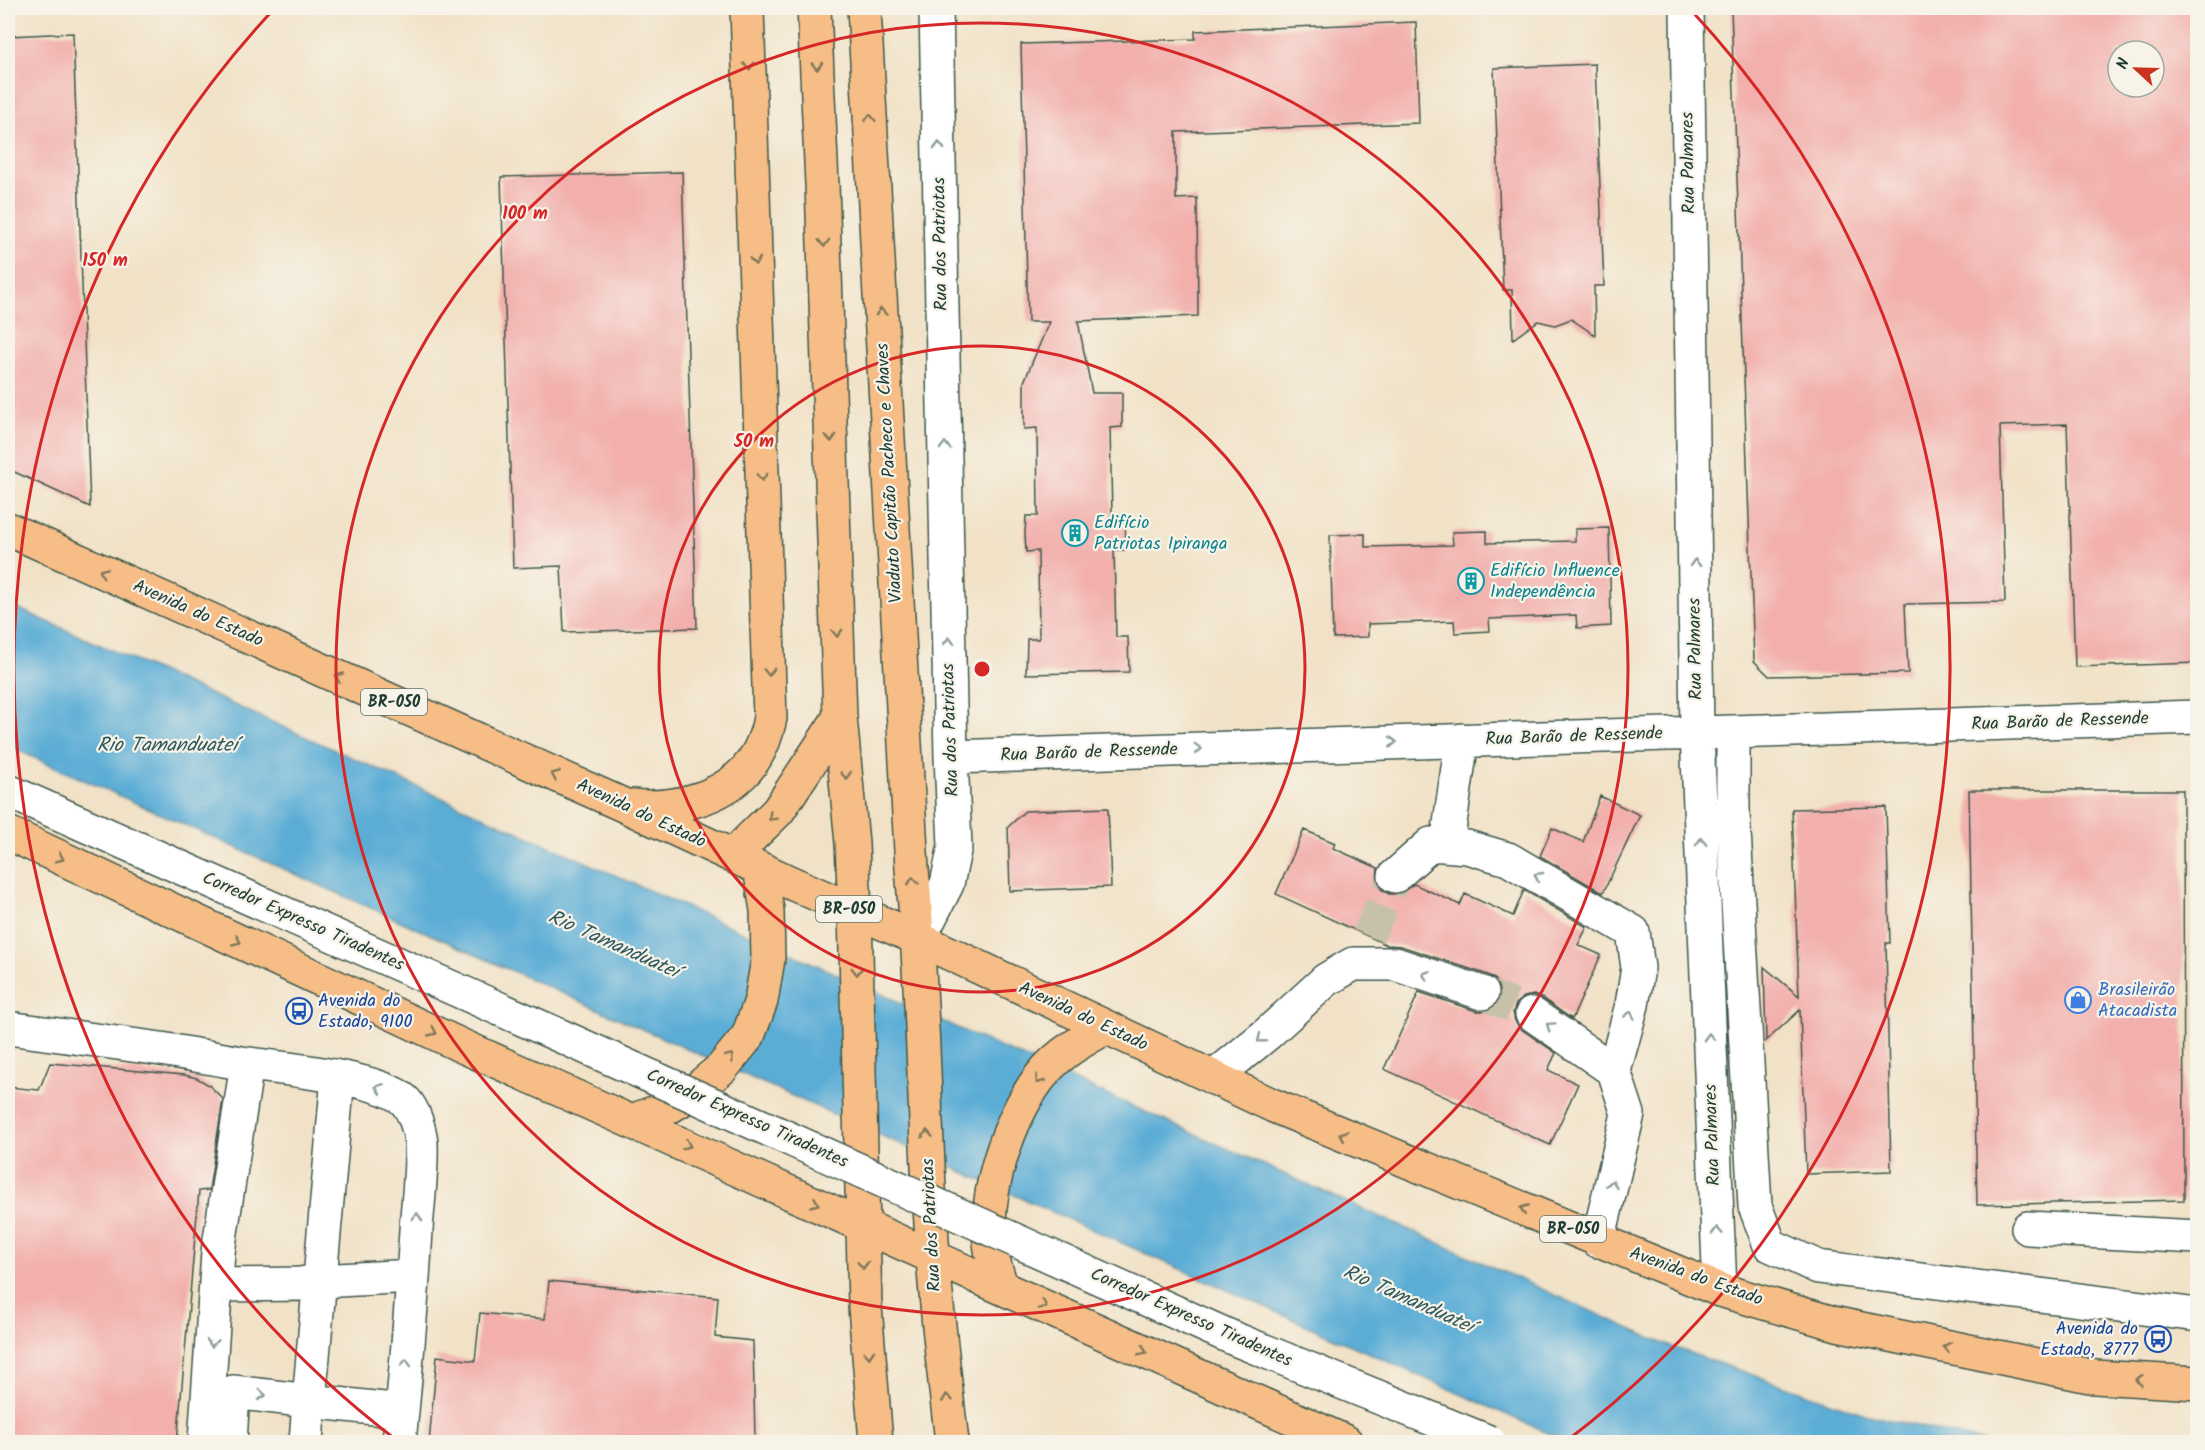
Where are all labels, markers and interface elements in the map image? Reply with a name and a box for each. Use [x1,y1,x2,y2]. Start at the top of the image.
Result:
north arrow [2106,39,2166,99]
text: N [2110,55,2137,73]
one-way arrow [742,61,755,70]
one-way arrow [810,61,823,70]
street label: Rua Palmares [1674,111,1704,214]
one-way arrow [864,113,877,122]
one-way arrow [933,141,945,150]
street label: Rua dos Patriotas [925,177,957,311]
text: 100 m [502,200,548,229]
one-way arrow [818,238,831,247]
text: 150 m [82,247,128,276]
one-way arrow [749,256,762,265]
one-way arrow [875,308,888,317]
street label: Viaduto Capitão Pacheco e Chaves [869,342,911,604]
text: 50 m [733,428,774,457]
one-way arrow [825,433,837,442]
one-way arrow [939,441,951,450]
one-way arrow [756,472,769,481]
place label: Edifício Patriotas Ipiranga [1094,509,1227,559]
building icon: Edifício Patriotas Ipiranga [1060,518,1090,548]
place label: Edifício Influence Independência [1490,557,1620,607]
one-way arrow [1688,558,1701,567]
building icon: Edifício Influence Independência [1456,566,1486,596]
one-way arrow [99,567,110,579]
street label: Avenida do Estado [128,572,268,656]
street label: Rua Palmares [1681,597,1711,700]
one-way arrow [831,628,844,637]
one-way arrow [942,636,955,645]
centre of rings [972,659,992,679]
street label: Rua dos Patriotas [934,662,968,797]
one-way arrow [762,667,775,676]
one-way arrow [334,673,345,685]
road number: BR-050 [361,689,427,715]
street label: Rua Barão de Ressende [1971,704,2149,740]
street label: Rua Barão de Ressende [1485,719,1663,755]
water label: Rio Tamanduateí [97,730,244,762]
street label: Rua Barão de Ressende [1000,735,1178,771]
one-way arrow [1389,736,1398,749]
one-way arrow [1194,742,1203,755]
one-way arrow [550,770,561,782]
street label: Avenida do Estado [571,771,711,857]
one-way arrow [839,771,852,780]
one-way arrow [768,810,778,821]
one-way arrow [1695,837,1708,846]
one-way arrow [54,850,65,862]
street label: Corredor Expresso Tiradentes [197,864,409,980]
one-way arrow [1534,872,1544,883]
one-way arrow [907,876,920,885]
road number: BR-050 [816,896,882,922]
water label: Rio Tamanduateí [543,902,690,991]
one-way arrow [230,933,241,945]
one-way arrow [850,966,863,975]
one-way arrow [1422,970,1432,982]
street label: Avenida do Estado [1013,974,1153,1060]
place label: Brasileirão Atacadista [2098,976,2177,1026]
shop icon: Brasileirão Atacadista [2063,985,2093,1015]
place label: Avenida do Estado, 9100 [318,987,413,1037]
bus stop icon: Avenida do Estado, 9100 [284,996,314,1026]
one-way arrow [1622,1010,1635,1020]
one-way arrow [1545,1022,1556,1033]
one-way arrow [426,1024,437,1036]
one-way arrow [1257,1032,1268,1043]
one-way arrow [1703,1032,1716,1041]
one-way arrow [722,1053,733,1064]
street label: Corredor Expresso Tiradentes [641,1061,853,1177]
one-way arrow [1035,1073,1046,1084]
one-way arrow [375,1083,385,1096]
street label: Rua Palmares [1697,1083,1729,1186]
one-way arrow [921,1129,934,1138]
one-way arrow [1339,1130,1350,1142]
one-way arrow [681,1138,692,1150]
street label: Rua dos Patriotas [914,1157,950,1292]
one-way arrow [1604,1179,1617,1189]
one-way arrow [809,1196,820,1208]
one-way arrow [1519,1204,1530,1216]
one-way arrow [410,1213,423,1222]
road number: BR-050 [1540,1216,1606,1242]
one-way arrow [1711,1227,1724,1236]
street label: Avenida do Estado [1625,1239,1767,1315]
water label: Rio Tamanduateí [1338,1257,1485,1346]
street label: Corredor Expresso Tiradentes [1085,1260,1297,1376]
one-way arrow [857,1261,870,1270]
one-way arrow [1036,1298,1047,1310]
place label: Avenida do Estado, 8777 [2040,1315,2139,1365]
bus stop icon: Avenida do Estado, 8777 [2143,1324,2173,1354]
one-way arrow [206,1339,219,1348]
one-way arrow [1943,1341,1953,1354]
one-way arrow [1137,1344,1148,1356]
one-way arrow [862,1350,875,1359]
one-way arrow [399,1359,412,1368]
one-way arrow [2135,1373,2144,1386]
one-way arrow [257,1388,266,1401]
one-way arrow [941,1393,953,1402]

